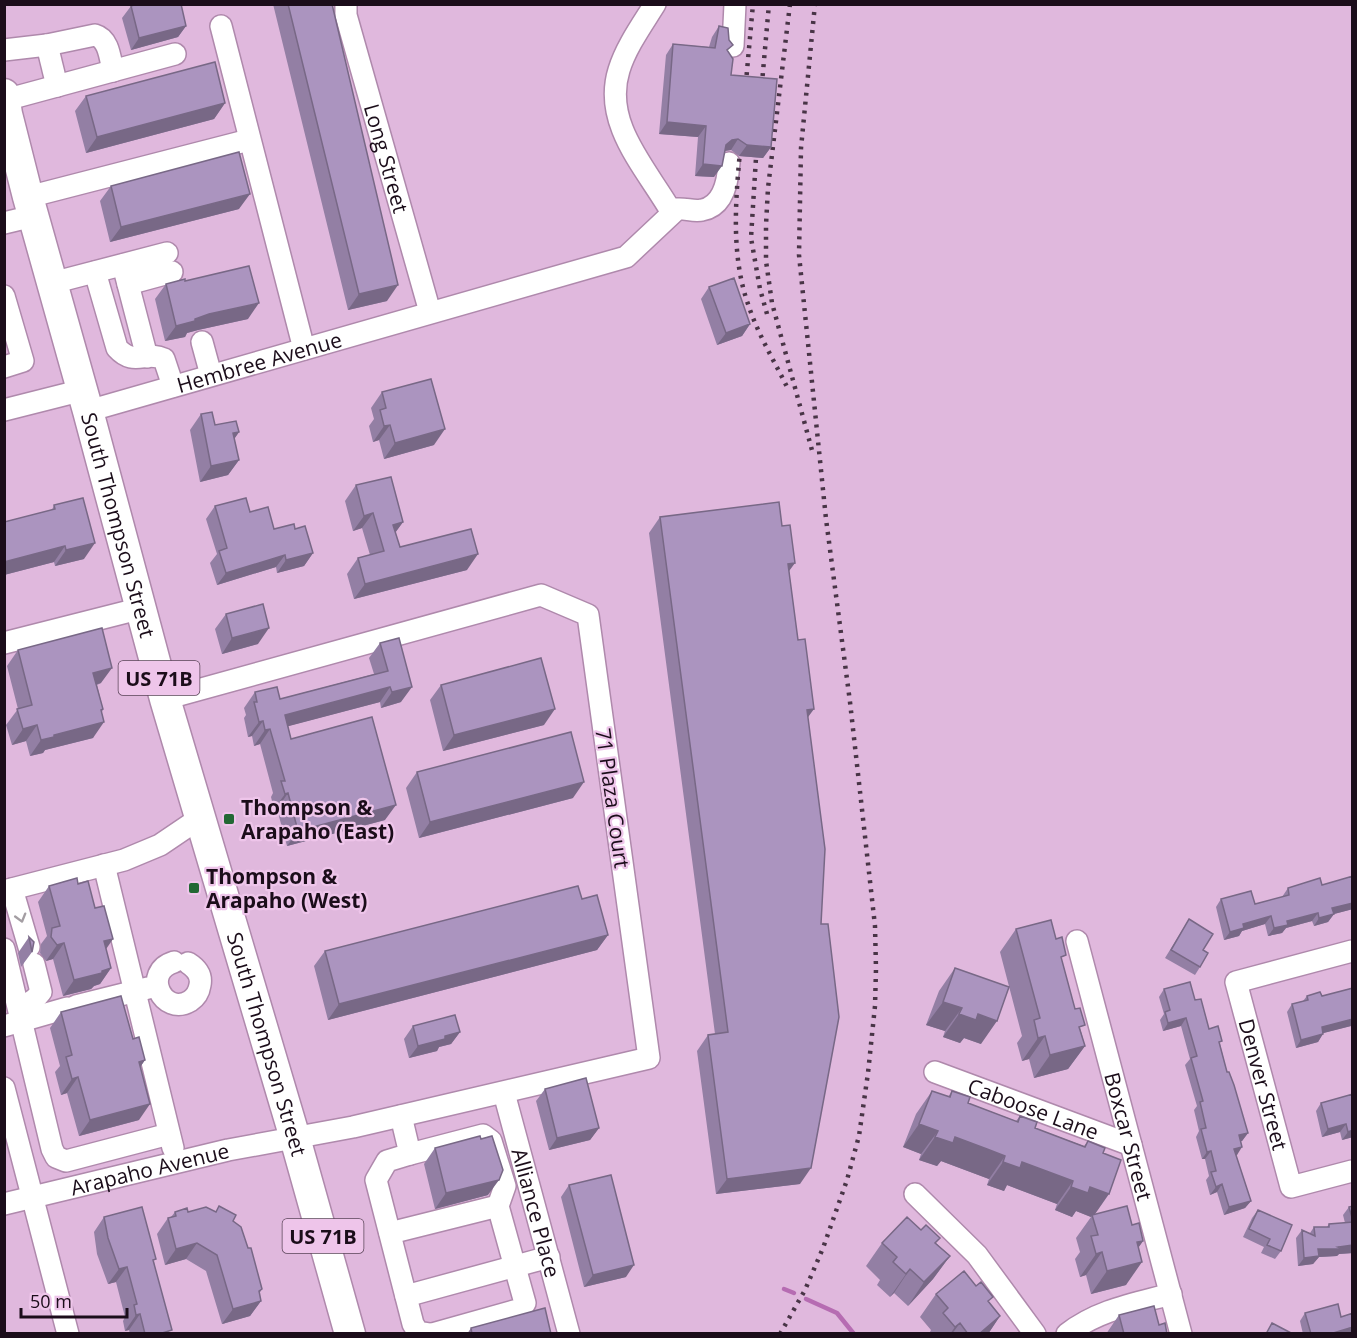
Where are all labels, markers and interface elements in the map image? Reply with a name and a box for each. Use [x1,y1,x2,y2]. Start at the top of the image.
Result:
street label: Long Street [358,101,415,216]
street label: Hembree Avenue [173,325,345,399]
street label: South Thompson Street [75,409,162,641]
road number: US 71B [118,661,200,695]
street label: 71 Plaza Court [589,726,637,870]
place label: Thompson & Arapaho (East) [241,793,394,845]
marker: Thompson & Arapaho (East) [222,812,236,826]
place label: Thompson & Arapaho (West) [206,862,367,914]
marker: Thompson & Arapaho (West) [187,881,201,895]
one-way arrow [14,912,26,923]
street label: South Thompson Street [221,929,313,1159]
street label: Denver Street [1232,1015,1294,1153]
street label: Boxcar Street [1098,1069,1159,1204]
street label: Caboose Lane [964,1072,1103,1146]
street label: Arapaho Avenue [68,1136,232,1201]
street label: Alliance Place [506,1145,567,1280]
road number: US 71B [282,1219,364,1253]
scale bar [21,1281,128,1319]
text: 50 m [30,1289,72,1313]

